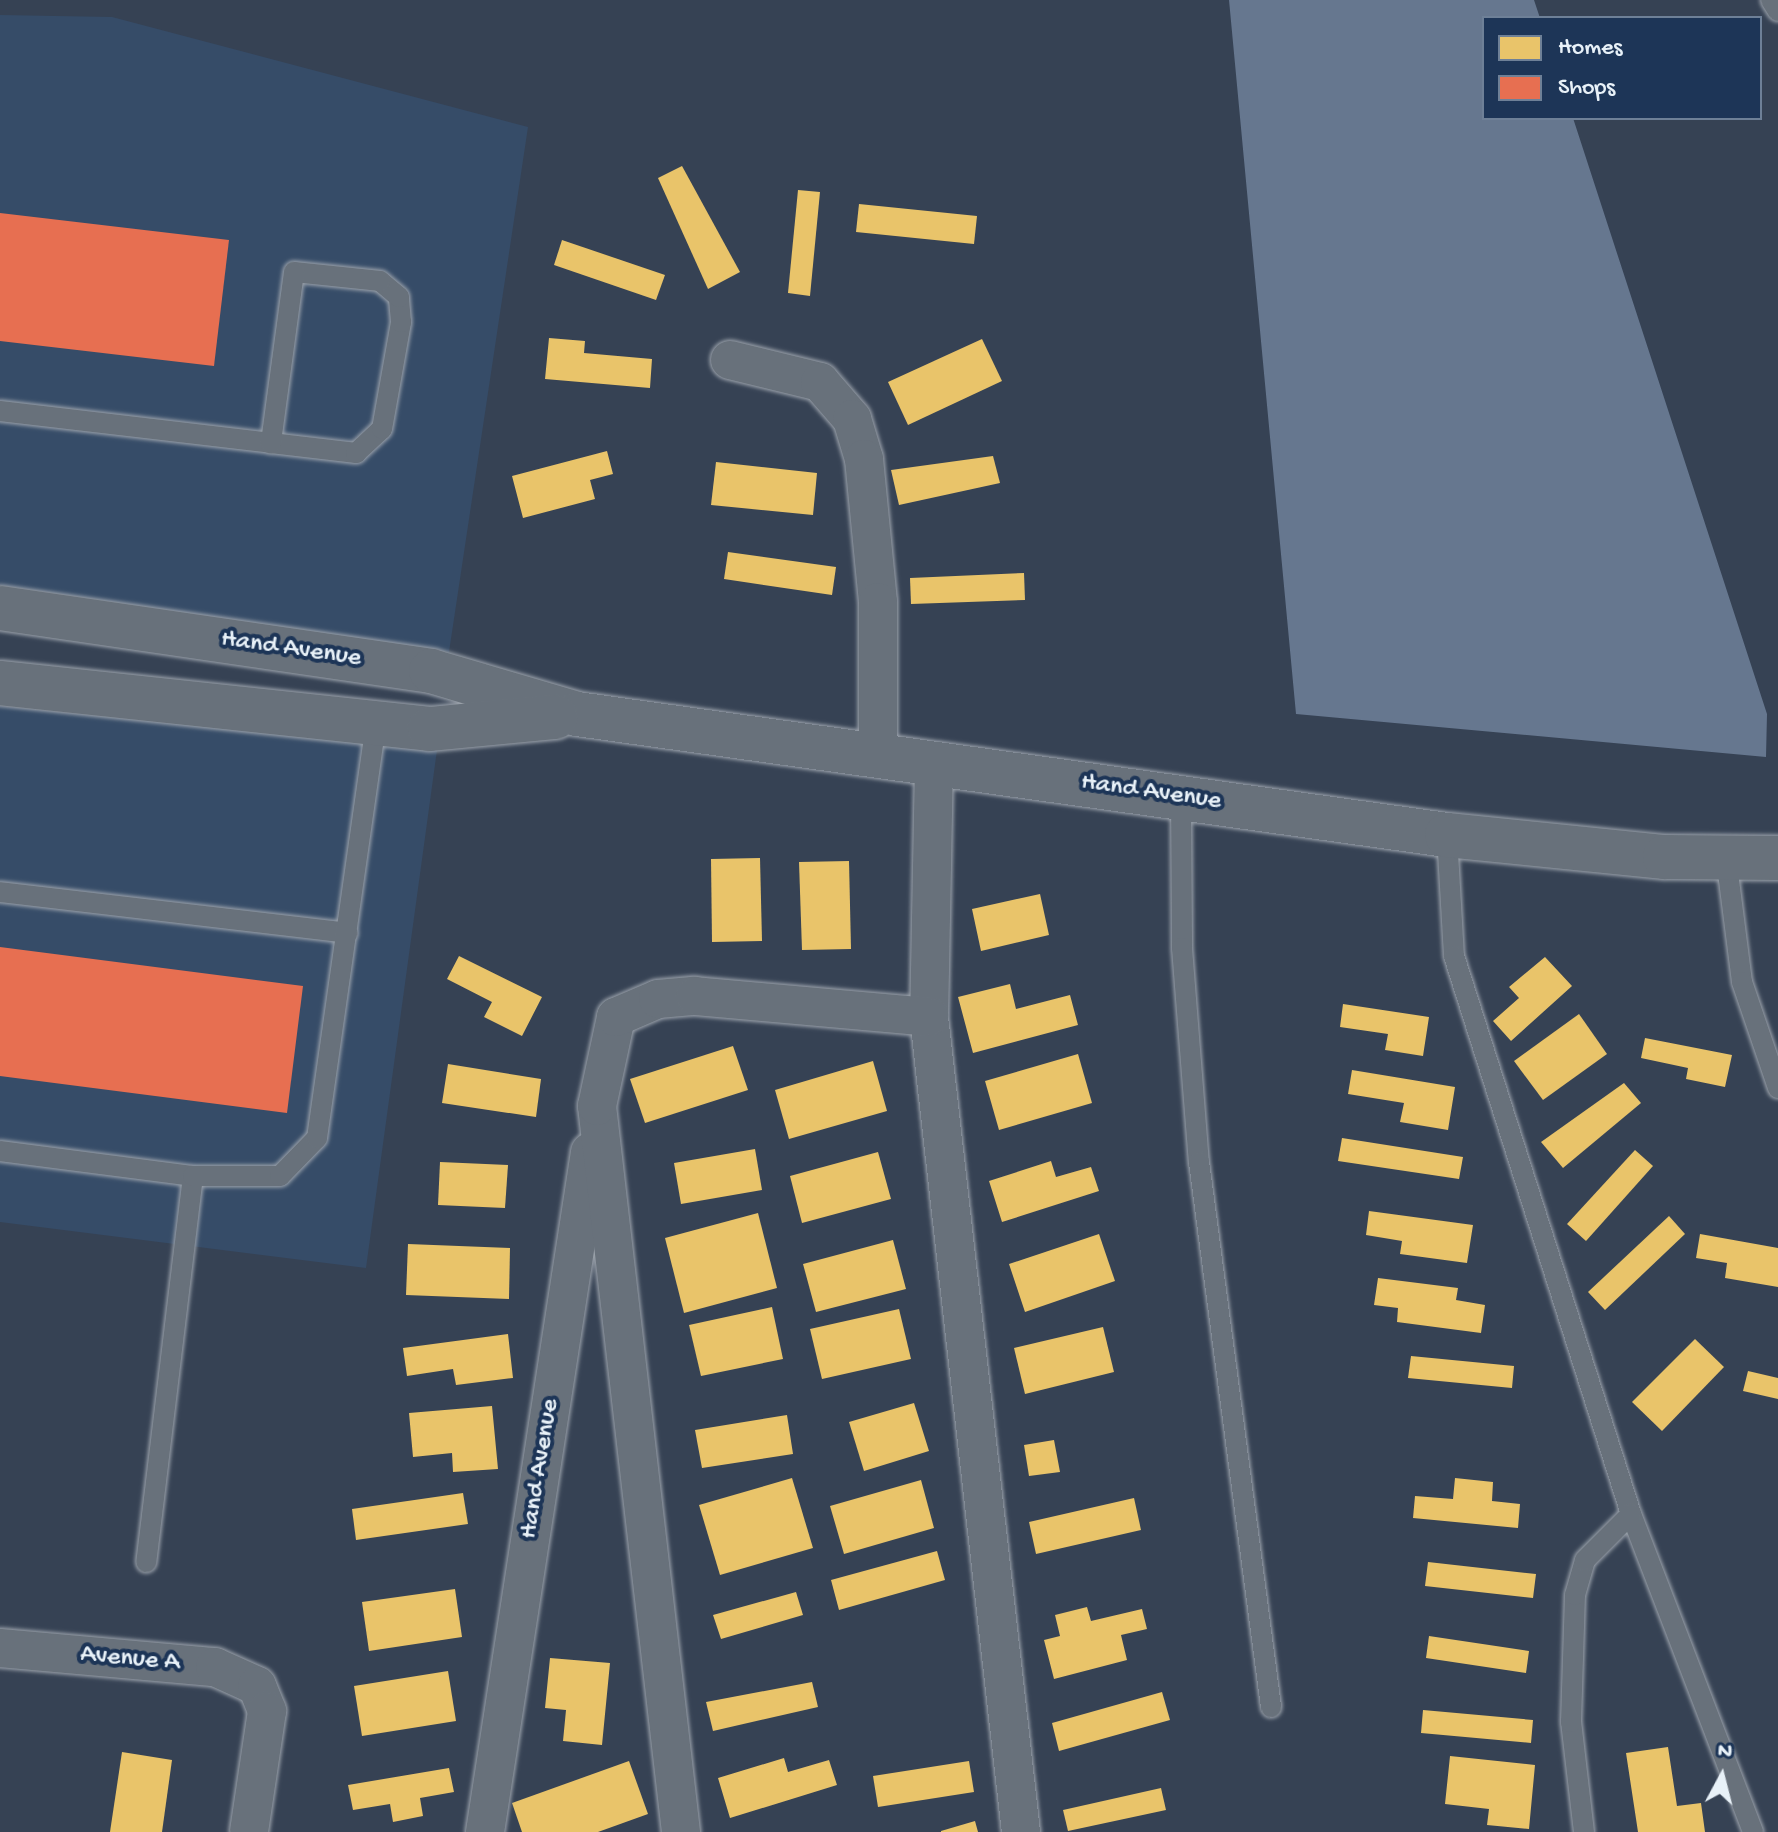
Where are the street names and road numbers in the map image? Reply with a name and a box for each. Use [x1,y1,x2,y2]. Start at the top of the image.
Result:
street label: Hand Avenue [219,625,363,675]
street label: Hand Avenue [1079,768,1223,818]
street label: Hand Avenue [515,1397,567,1541]
street label: Avenue A [79,1640,181,1680]

